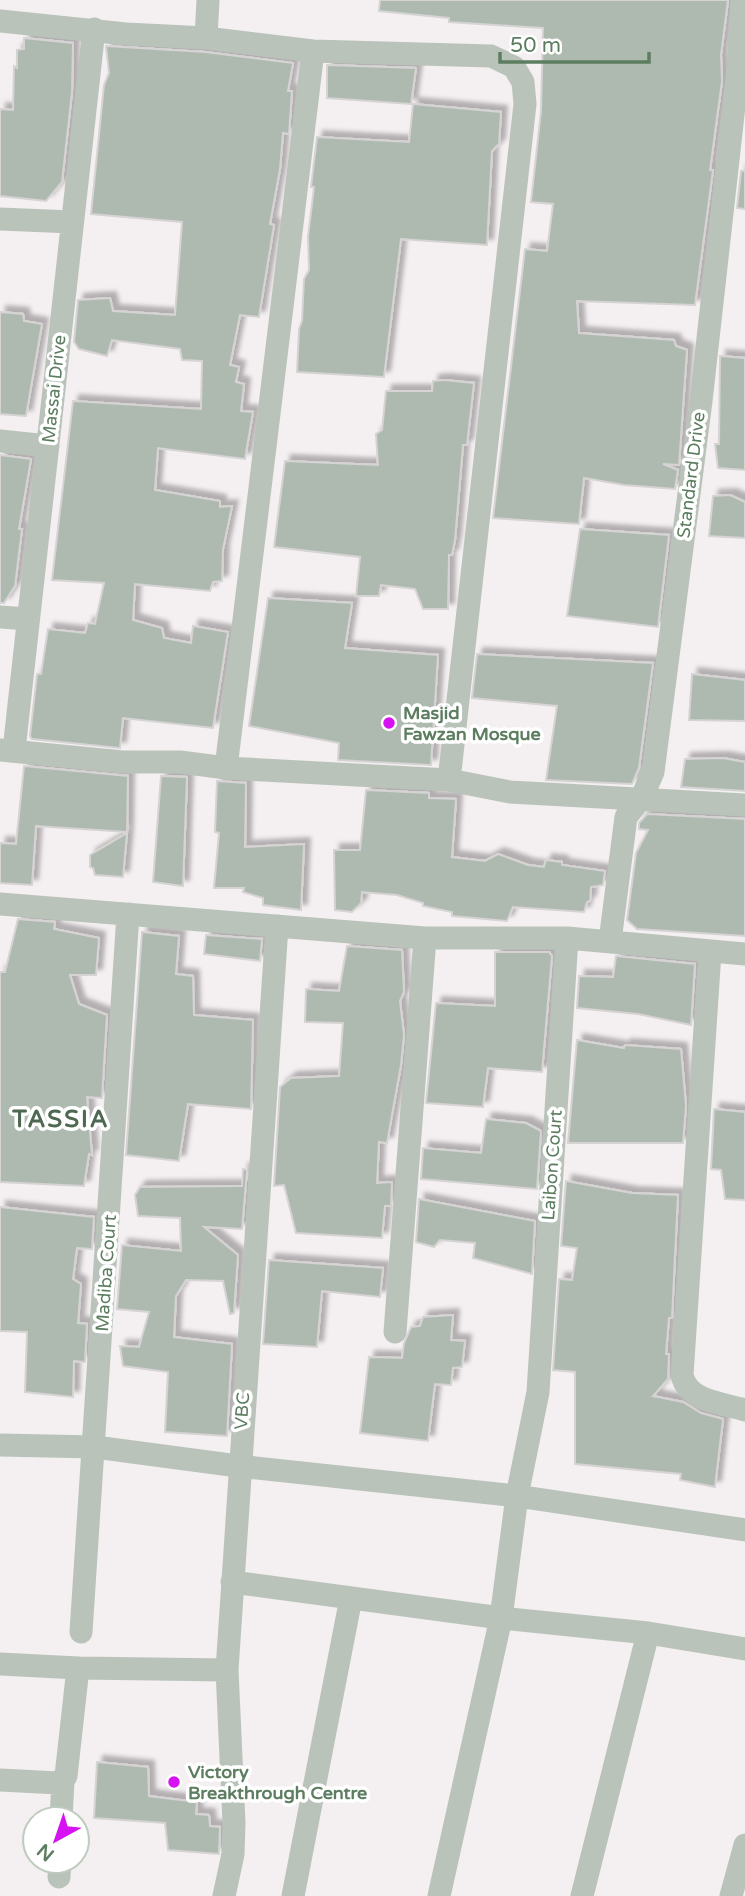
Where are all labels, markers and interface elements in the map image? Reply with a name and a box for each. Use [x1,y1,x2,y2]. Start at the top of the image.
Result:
scale bar [500,21,649,65]
text: 50 m [510,33,561,58]
street label: Massai Drive [37,334,71,444]
street label: Standard Drive [672,411,710,539]
place label: Masjid Fawzan Mosque [403,702,541,745]
marker: Masjid Fawzan Mosque [381,715,397,731]
district label: TASSIA [11,1105,110,1134]
street label: Laibon Court [537,1109,567,1221]
street label: Madiba Court [91,1214,121,1332]
street label: VBC [230,1392,254,1430]
place label: Victory Breakthrough Centre [188,1761,367,1804]
marker: Victory Breakthrough Centre [166,1774,182,1790]
north arrow [21,1805,91,1875]
text: N [33,1839,59,1866]

